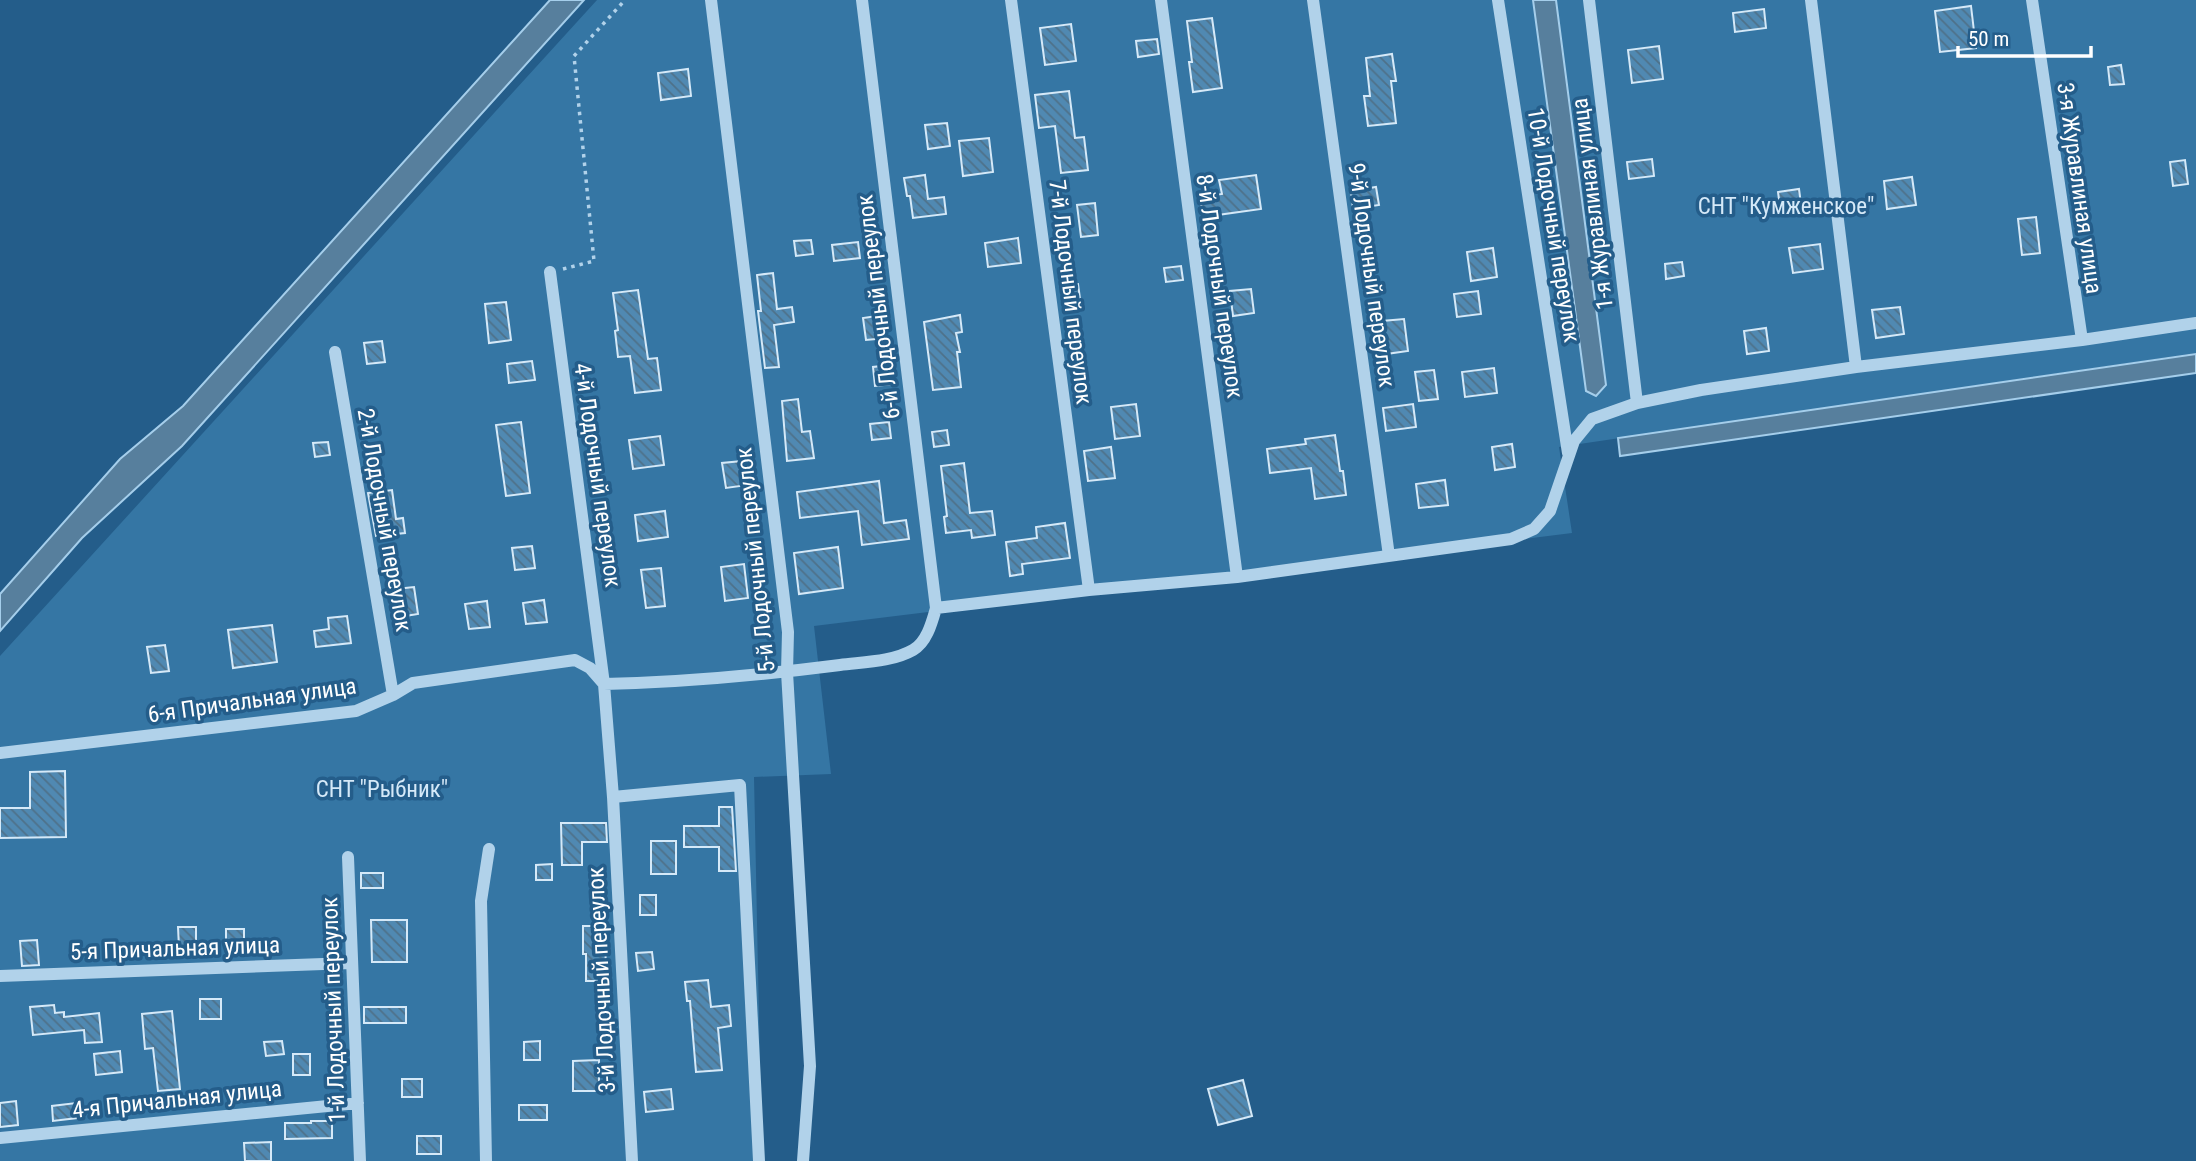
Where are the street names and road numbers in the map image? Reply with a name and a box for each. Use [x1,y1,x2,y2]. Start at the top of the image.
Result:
street label: 3-я Журавлиная улица [2051,81,2108,295]
street label: 1-я Журавлиная улица [1566,97,1619,311]
street label: 10-й Лодочный переулок [1522,106,1585,344]
street label: 9-й Лодочный переулок [1342,161,1401,389]
street label: 8-й Лодочный переулок [1190,172,1249,400]
street label: 7-й Лодочный переулок [1043,178,1098,406]
street label: 6-й Лодочный переулок [851,193,906,421]
street label: 4-й Лодочный переулок [568,361,627,589]
street label: 2-й Лодочный переулок [352,406,417,634]
street label: 5-й Лодочный переулок [730,446,781,674]
street label: 6-я Причальная улица [146,672,358,728]
street label: 3-й Лодочный переулок [582,866,621,1094]
street label: 1-й Лодочный переулок [316,897,351,1123]
street label: 5-я Причальная улица [69,931,281,966]
street label: 4-я Причальная улица [71,1075,283,1124]

